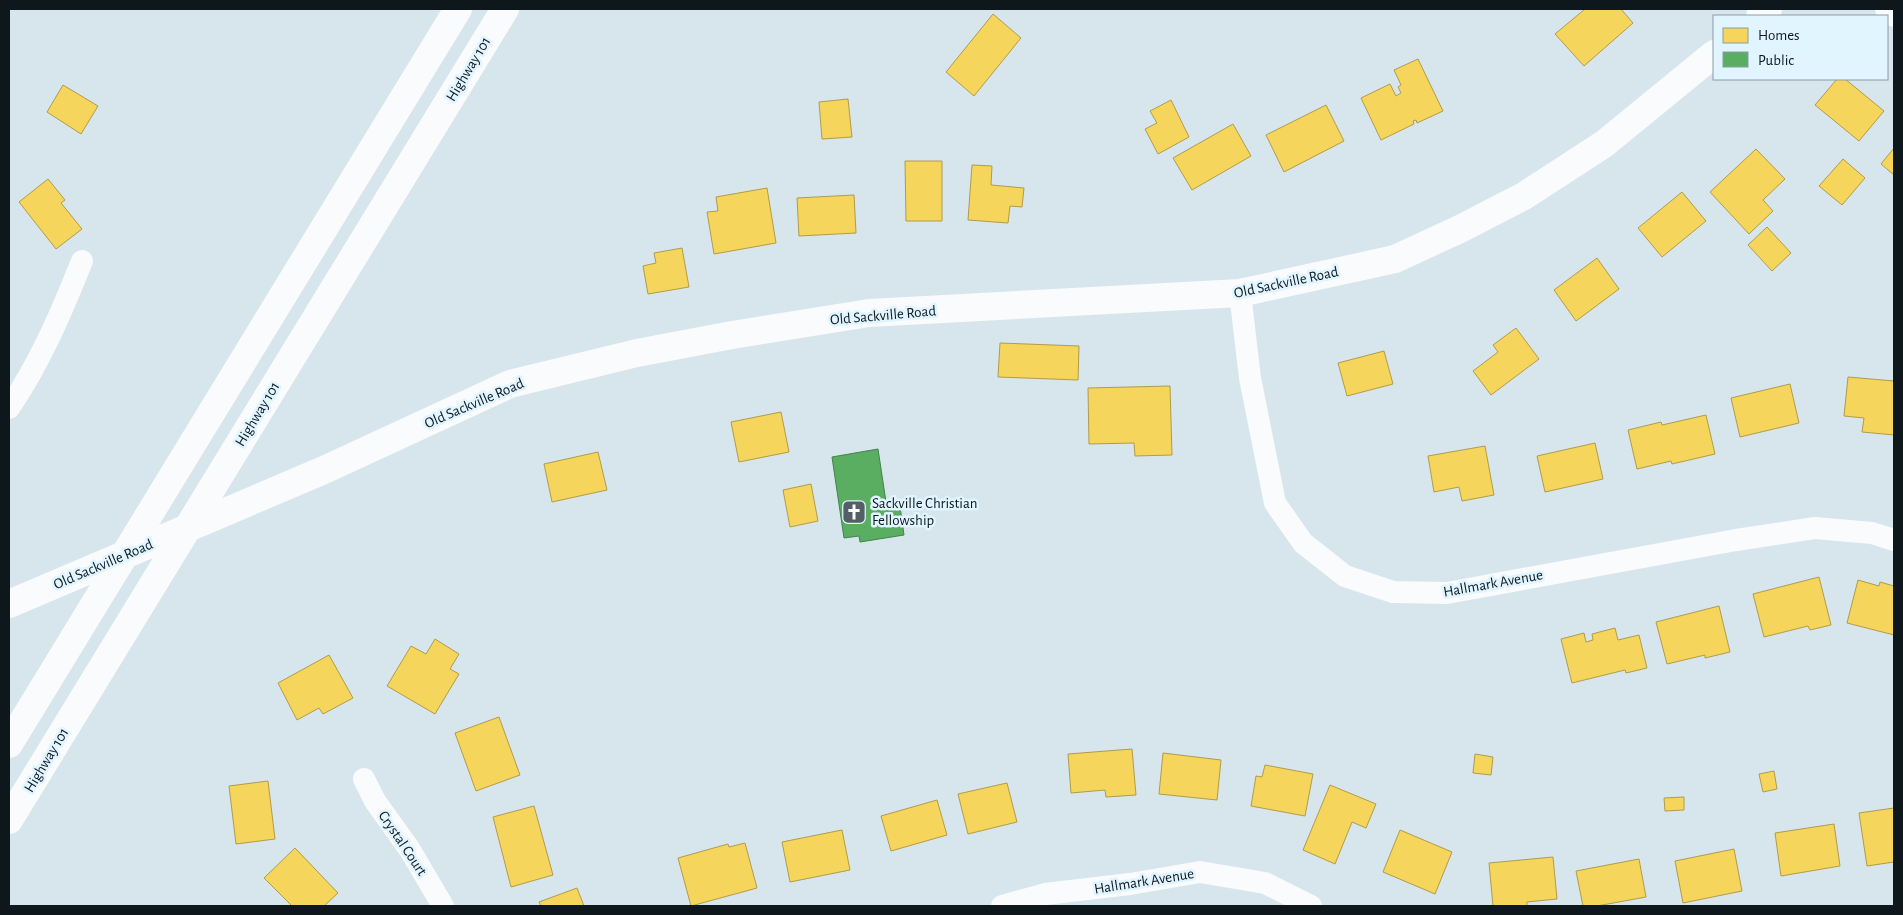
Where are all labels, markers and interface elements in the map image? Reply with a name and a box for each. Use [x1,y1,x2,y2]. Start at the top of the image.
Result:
legend [1713,15,1888,80]
text: Homes [1758,28,1800,43]
street label: Highway 101 [443,34,494,104]
text: Public [1758,53,1794,68]
street label: Old Sackville Road [1233,264,1340,301]
street label: Old Sackville Road [829,303,937,328]
street label: Old Sackville Road [422,376,526,431]
street label: Highway 101 [232,379,283,449]
place label: Sackville Christian Fellowship [872,496,978,528]
church icon: Sackville Christian Fellowship [841,499,867,525]
street label: Old Sackville Road [51,537,155,592]
street label: Hallmark Avenue [1442,567,1544,600]
street label: Highway 101 [21,725,72,795]
street label: Crystal Court [376,808,430,878]
street label: Hallmark Avenue [1093,866,1195,897]

